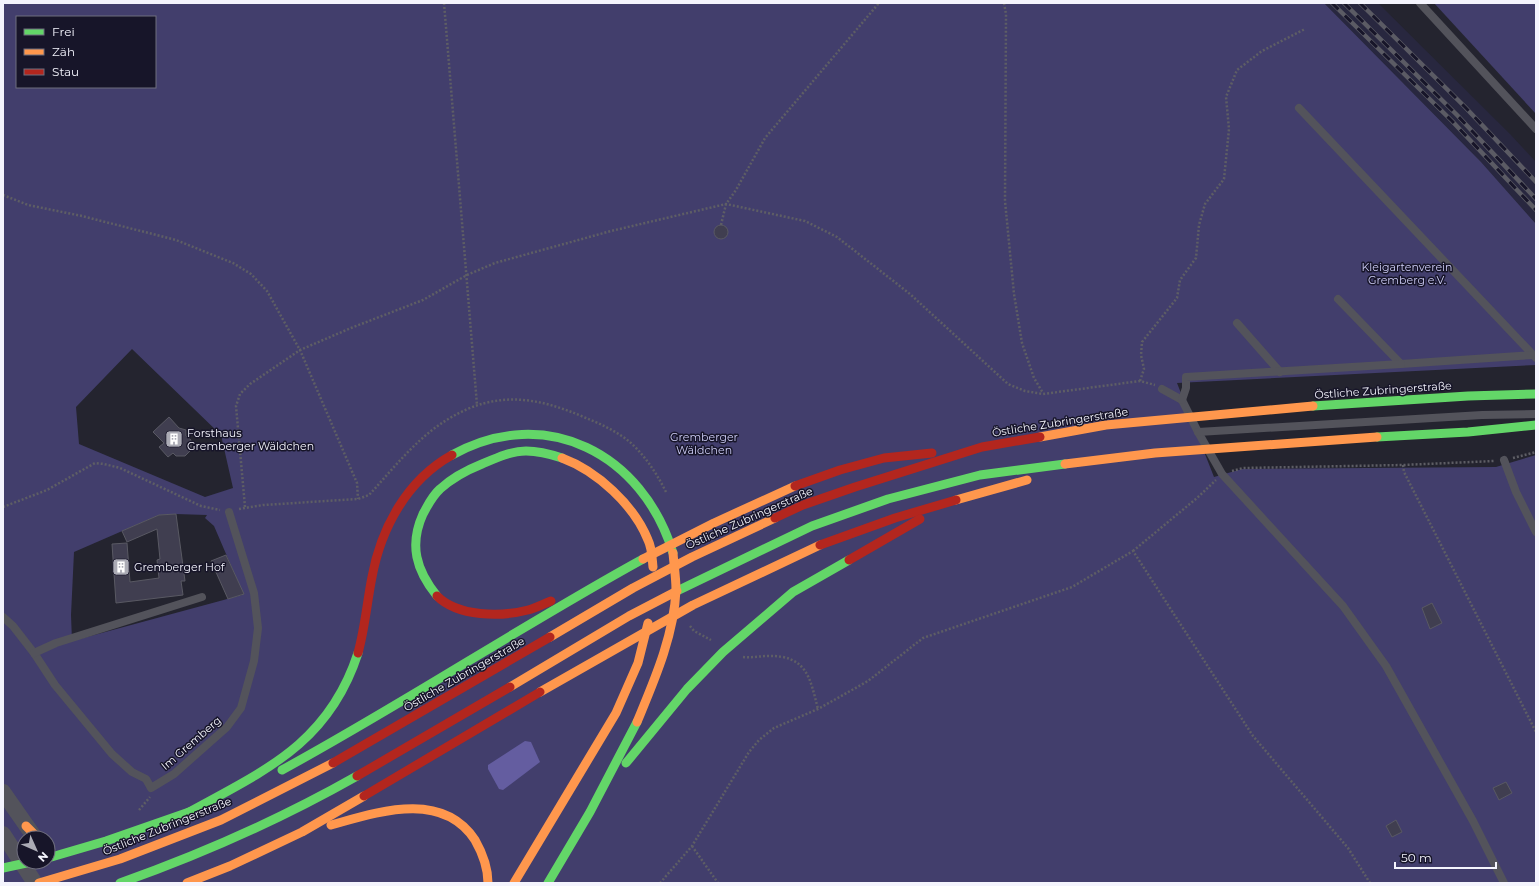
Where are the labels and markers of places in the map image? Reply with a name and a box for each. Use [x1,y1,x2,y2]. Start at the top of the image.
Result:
place label: Forsthaus Gremberger Wäldchen [187,426,314,453]
building icon: Forsthaus Gremberger Wäldchen [164,429,184,449]
building icon: Gremberger Hof [111,557,131,577]
place label: Gremberger Hof [134,560,226,574]

